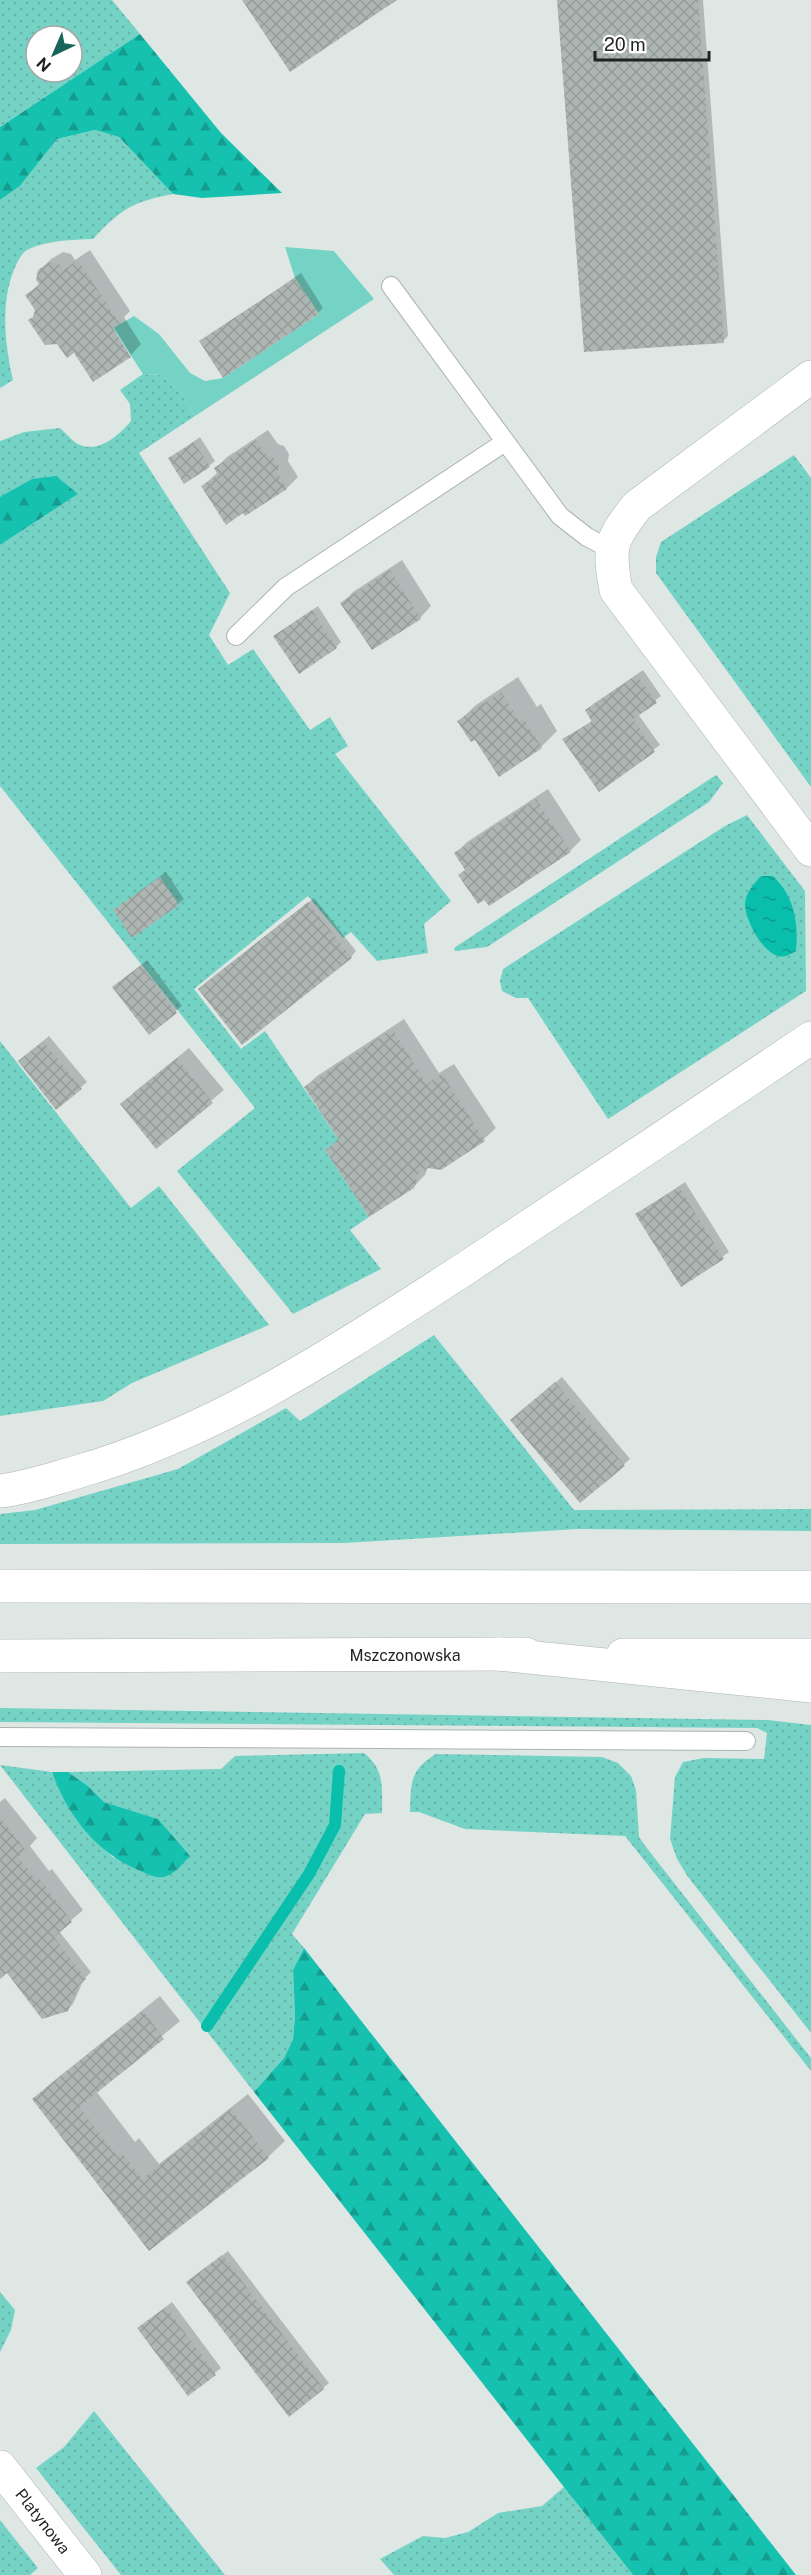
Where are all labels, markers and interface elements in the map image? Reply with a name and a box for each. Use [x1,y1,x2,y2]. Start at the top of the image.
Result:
north arrow [24,24,84,84]
scale bar [595,24,709,62]
text: 20 m [604,34,646,55]
text: N [33,53,55,76]
street label: Mszczonowska [349,1646,461,1665]
street label: Platynowa [11,2485,74,2558]

